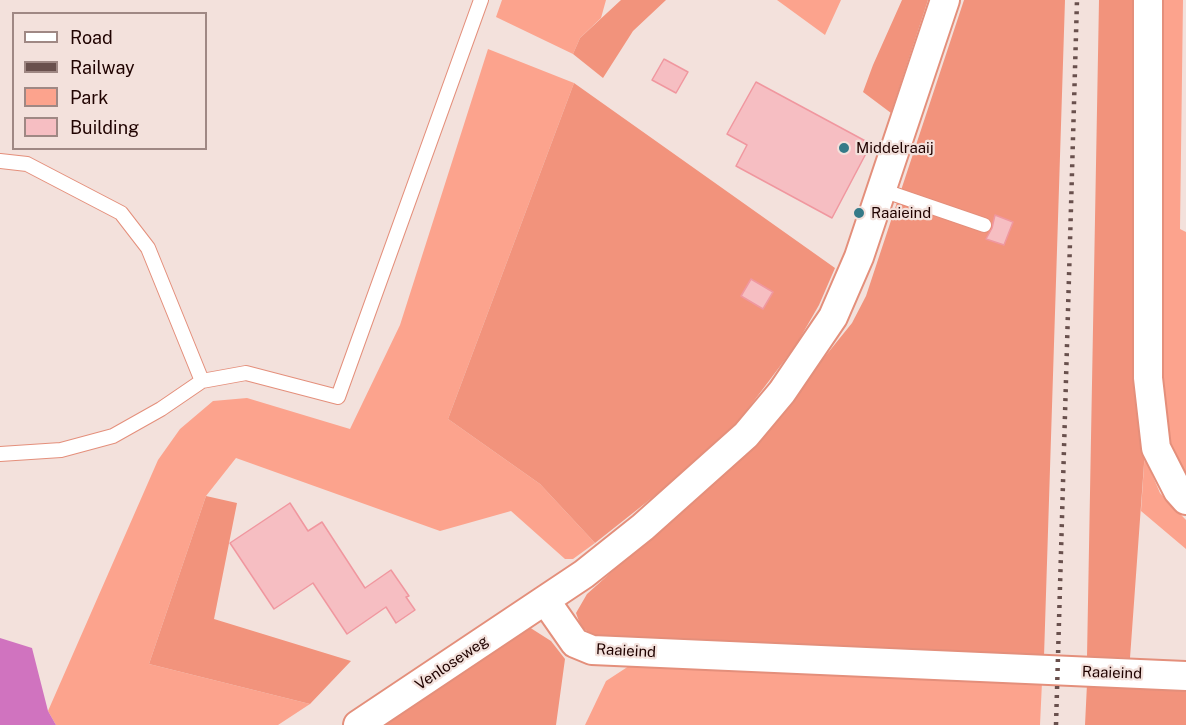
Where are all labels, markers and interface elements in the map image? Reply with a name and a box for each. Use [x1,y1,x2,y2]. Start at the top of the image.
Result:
legend [12,12,207,150]
text: Road [70,27,113,48]
text: Railway [70,57,135,78]
text: Park [70,87,108,108]
text: Building [70,117,139,138]
place label: Middelraaij [856,139,934,157]
marker: Middelraaij [837,141,851,155]
place label: Raaieind [871,204,931,222]
marker: Raaieind [852,206,866,220]
street label: Venloseweg [412,632,492,694]
street label: Raaieind [595,640,657,662]
street label: Raaieind [1082,663,1142,683]

